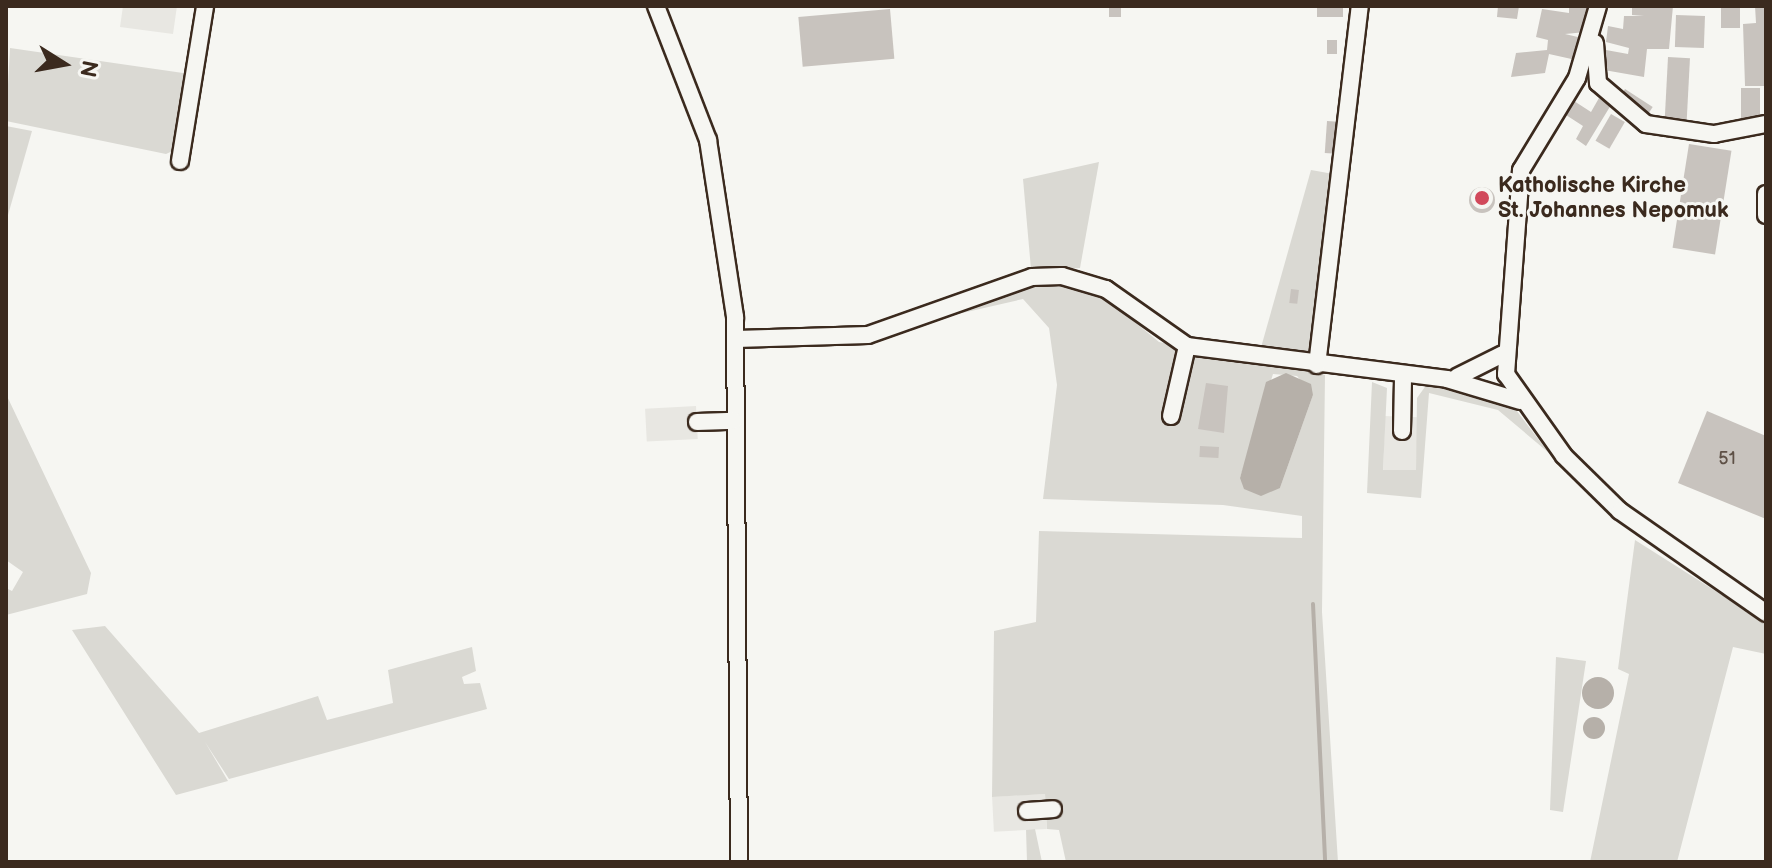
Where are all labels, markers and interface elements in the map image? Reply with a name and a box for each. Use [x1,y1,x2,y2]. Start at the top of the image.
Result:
north arrow [24,24,104,104]
text: N [73,58,103,79]
place label: Katholische Kirche St. Johannes Nepomuk [1498,172,1728,224]
marker: Katholische Kirche St. Johannes Nepomuk [1473,189,1491,207]
house number: 51 [1718,448,1736,470]

